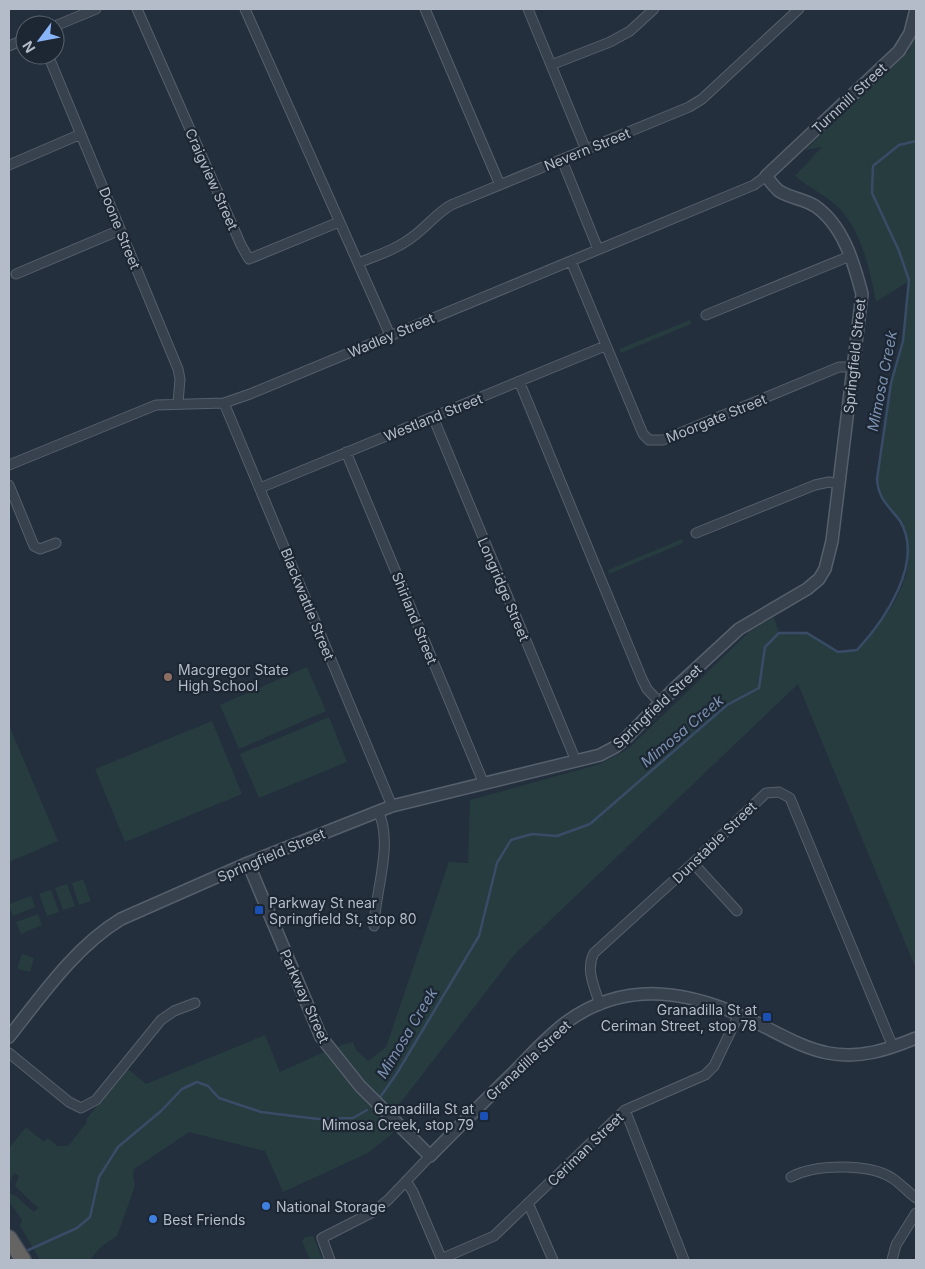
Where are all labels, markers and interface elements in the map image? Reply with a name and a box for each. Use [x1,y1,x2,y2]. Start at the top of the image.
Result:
north arrow [15,15,65,65]
text: N [19,38,39,56]
street label: Turnmill Street [808,59,890,137]
street label: Nevern Street [541,124,633,174]
street label: Craigview Street [182,126,242,233]
street label: Doone Street [96,185,144,272]
street label: Springfield Street [840,297,869,414]
street label: Wadley Street [345,309,437,361]
water label: Mimosa Creek [863,328,901,433]
street label: Westland Street [381,389,485,445]
street label: Moorgate Street [663,390,769,446]
street label: Longridge Street [475,535,534,644]
street label: Blackwattle Street [278,546,338,663]
street label: Shirland Street [389,570,441,667]
street label: Springfield Street [609,660,705,752]
place label: Macgregor State High School [178,661,289,694]
marker: Macgregor State High School [162,671,174,683]
water label: Mimosa Creek [637,690,728,771]
street label: Dunstable Street [668,797,760,886]
street label: Springfield Street [215,824,328,885]
place label: Parkway St near Springfield St, stop 80 [269,894,417,927]
marker: Parkway St near Springfield St, stop 80 [253,904,265,916]
street label: Parkway Street [277,947,333,1046]
water label: Mimosa Creek [372,984,442,1082]
place label: Granadilla St at Ceriman Street, stop 78 [601,1001,757,1034]
marker: Granadilla St at Ceriman Street, stop 78 [761,1011,773,1023]
street label: Granadilla Street [482,1016,574,1104]
place label: Granadilla St at Mimosa Creek, stop 79 [322,1100,474,1133]
street label: Ceriman Street [543,1108,627,1190]
marker: Granadilla St at Mimosa Creek, stop 79 [478,1110,490,1122]
place label: National Storage [276,1198,386,1215]
marker: National Storage [260,1200,272,1212]
place label: Best Friends [163,1211,245,1228]
marker: Best Friends [147,1213,159,1225]

